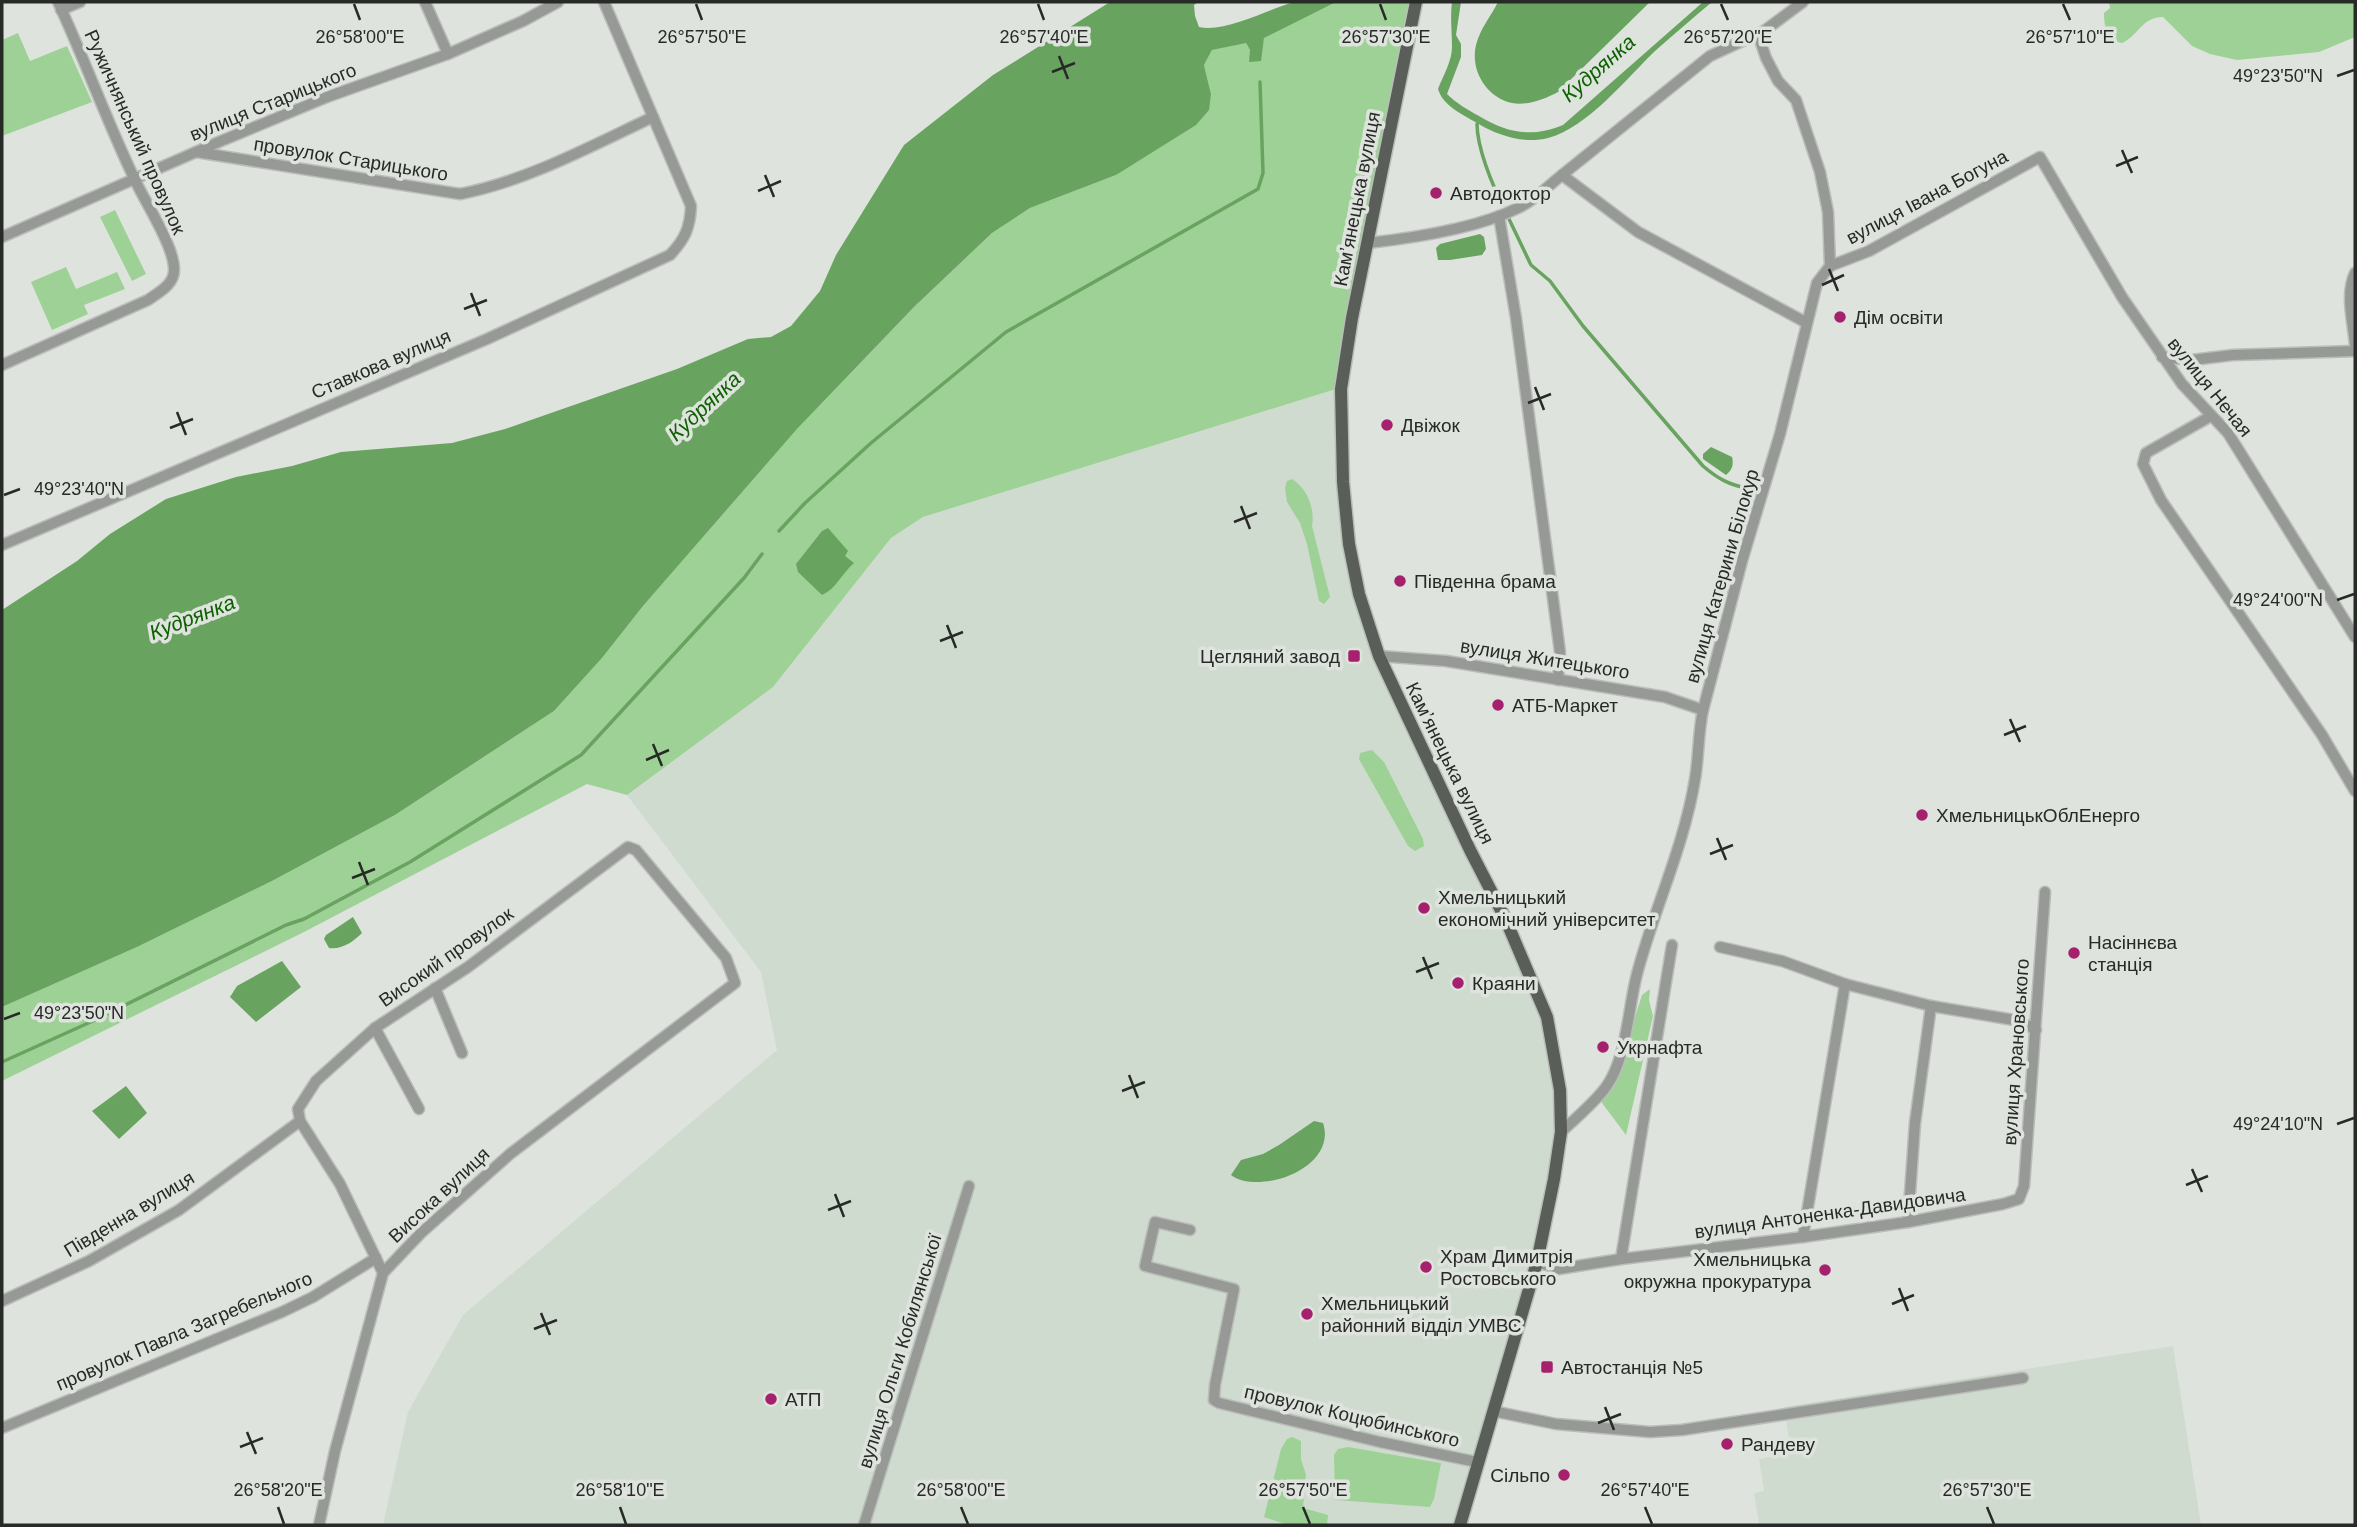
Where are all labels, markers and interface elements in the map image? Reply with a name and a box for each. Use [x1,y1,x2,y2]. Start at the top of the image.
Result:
street label: Ружичнянський провулок [80,27,190,238]
text: 26°58'00"E [315,27,405,47]
text: 26°57'50"E [657,27,747,47]
text: 26°57'40"E [999,27,1089,47]
text: 26°57'30"E [1341,27,1431,47]
text: 26°57'20"E [1683,27,1773,47]
text: 26°57'10"E [2025,27,2115,47]
water label: Кудрянка [1556,30,1640,106]
street label: вулиця Старицького [187,59,359,145]
text: 49°23'50"N [2233,66,2323,86]
street label: Камʼянецька вулиця [1330,110,1384,288]
street label: провулок Старицького [252,133,450,185]
street label: вулиця Івана Богуна [1843,145,2012,248]
place label: Автодоктор [1450,183,1551,204]
marker: Автодоктор [1428,185,1444,201]
place label: Дім освіти [1854,307,1943,328]
marker: Дім освіти [1832,309,1848,325]
street label: Ставкова вулиця [308,325,454,403]
street label: вулиця Нечая [2164,333,2256,441]
water label: Кудрянка [663,367,745,445]
place label: Двіжок [1401,415,1460,436]
marker: Двіжок [1379,417,1395,433]
street label: вулиця Катерини Білокур [1681,467,1763,685]
text: 49°23'40"N [34,479,124,499]
place label: Південна брама [1414,571,1556,592]
marker: Південна брама [1392,573,1408,589]
water label: Кудрянка [146,590,238,644]
text: 49°24'00"N [2233,590,2323,610]
street label: вулиця Житецького [1459,635,1631,683]
place label: Цегляний завод [1200,646,1340,667]
marker: Цегляний завод [1346,648,1362,664]
street label: Камʼянецька вулиця [1402,679,1498,847]
place label: АТБ-Маркет [1512,695,1618,716]
marker: АТБ-Маркет [1490,697,1506,713]
place label: ХмельницькОблЕнерго [1936,805,2140,826]
marker: ХмельницькОблЕнерго [1914,807,1930,823]
place label: Хмельницький економічний університет [1438,887,1656,930]
marker: Хмельницький економічний університет [1416,900,1432,916]
street label: Високий провулок [375,902,518,1011]
place label: Насіннєва станція [2088,932,2178,975]
marker: Насіннєва станція [2066,945,2082,961]
street label: вулиця Храновського [1999,958,2033,1146]
place label: Краяни [1472,973,1536,994]
marker: Краяни [1450,975,1466,991]
text: 49°23'50"N [34,1003,124,1023]
place label: Укрнафта [1617,1037,1703,1058]
marker: Укрнафта [1595,1039,1611,1055]
text: 49°24'10"N [2233,1114,2323,1134]
street label: Висока вулиця [384,1143,494,1247]
street label: Південна вулиця [60,1167,198,1261]
street label: вулиця Антоненка-Давидовича [1693,1184,1967,1242]
street label: вулиця Ольги Кобилянської [854,1231,946,1471]
place label: Храм Димитрія Ростовського [1440,1246,1573,1289]
place label: Хмельницька окружна прокуратура [1624,1249,1811,1292]
marker: Храм Димитрія Ростовського [1418,1259,1434,1275]
marker: Хмельницька окружна прокуратура [1817,1262,1833,1278]
street label: провулок Павла Загребельного [53,1267,315,1395]
place label: Хмельницький районний відділ УМВС [1321,1293,1522,1336]
marker: Хмельницький районний відділ УМВС [1299,1306,1315,1322]
place label: Автостанція №5 [1561,1357,1703,1378]
marker: Автостанція №5 [1539,1359,1555,1375]
street label: провулок Коцюбинського [1242,1381,1462,1451]
place label: АТП [785,1389,821,1410]
marker: АТП [763,1391,779,1407]
place label: Рандеву [1741,1434,1815,1455]
marker: Рандеву [1719,1436,1735,1452]
place label: Сільпо [1490,1465,1550,1486]
marker: Сільпо [1556,1467,1572,1483]
text: 26°58'20"E [233,1480,323,1500]
text: 26°58'10"E [575,1480,665,1500]
text: 26°58'00"E [916,1480,1006,1500]
text: 26°57'50"E [1258,1480,1348,1500]
text: 26°57'40"E [1600,1480,1690,1500]
text: 26°57'30"E [1942,1480,2032,1500]

